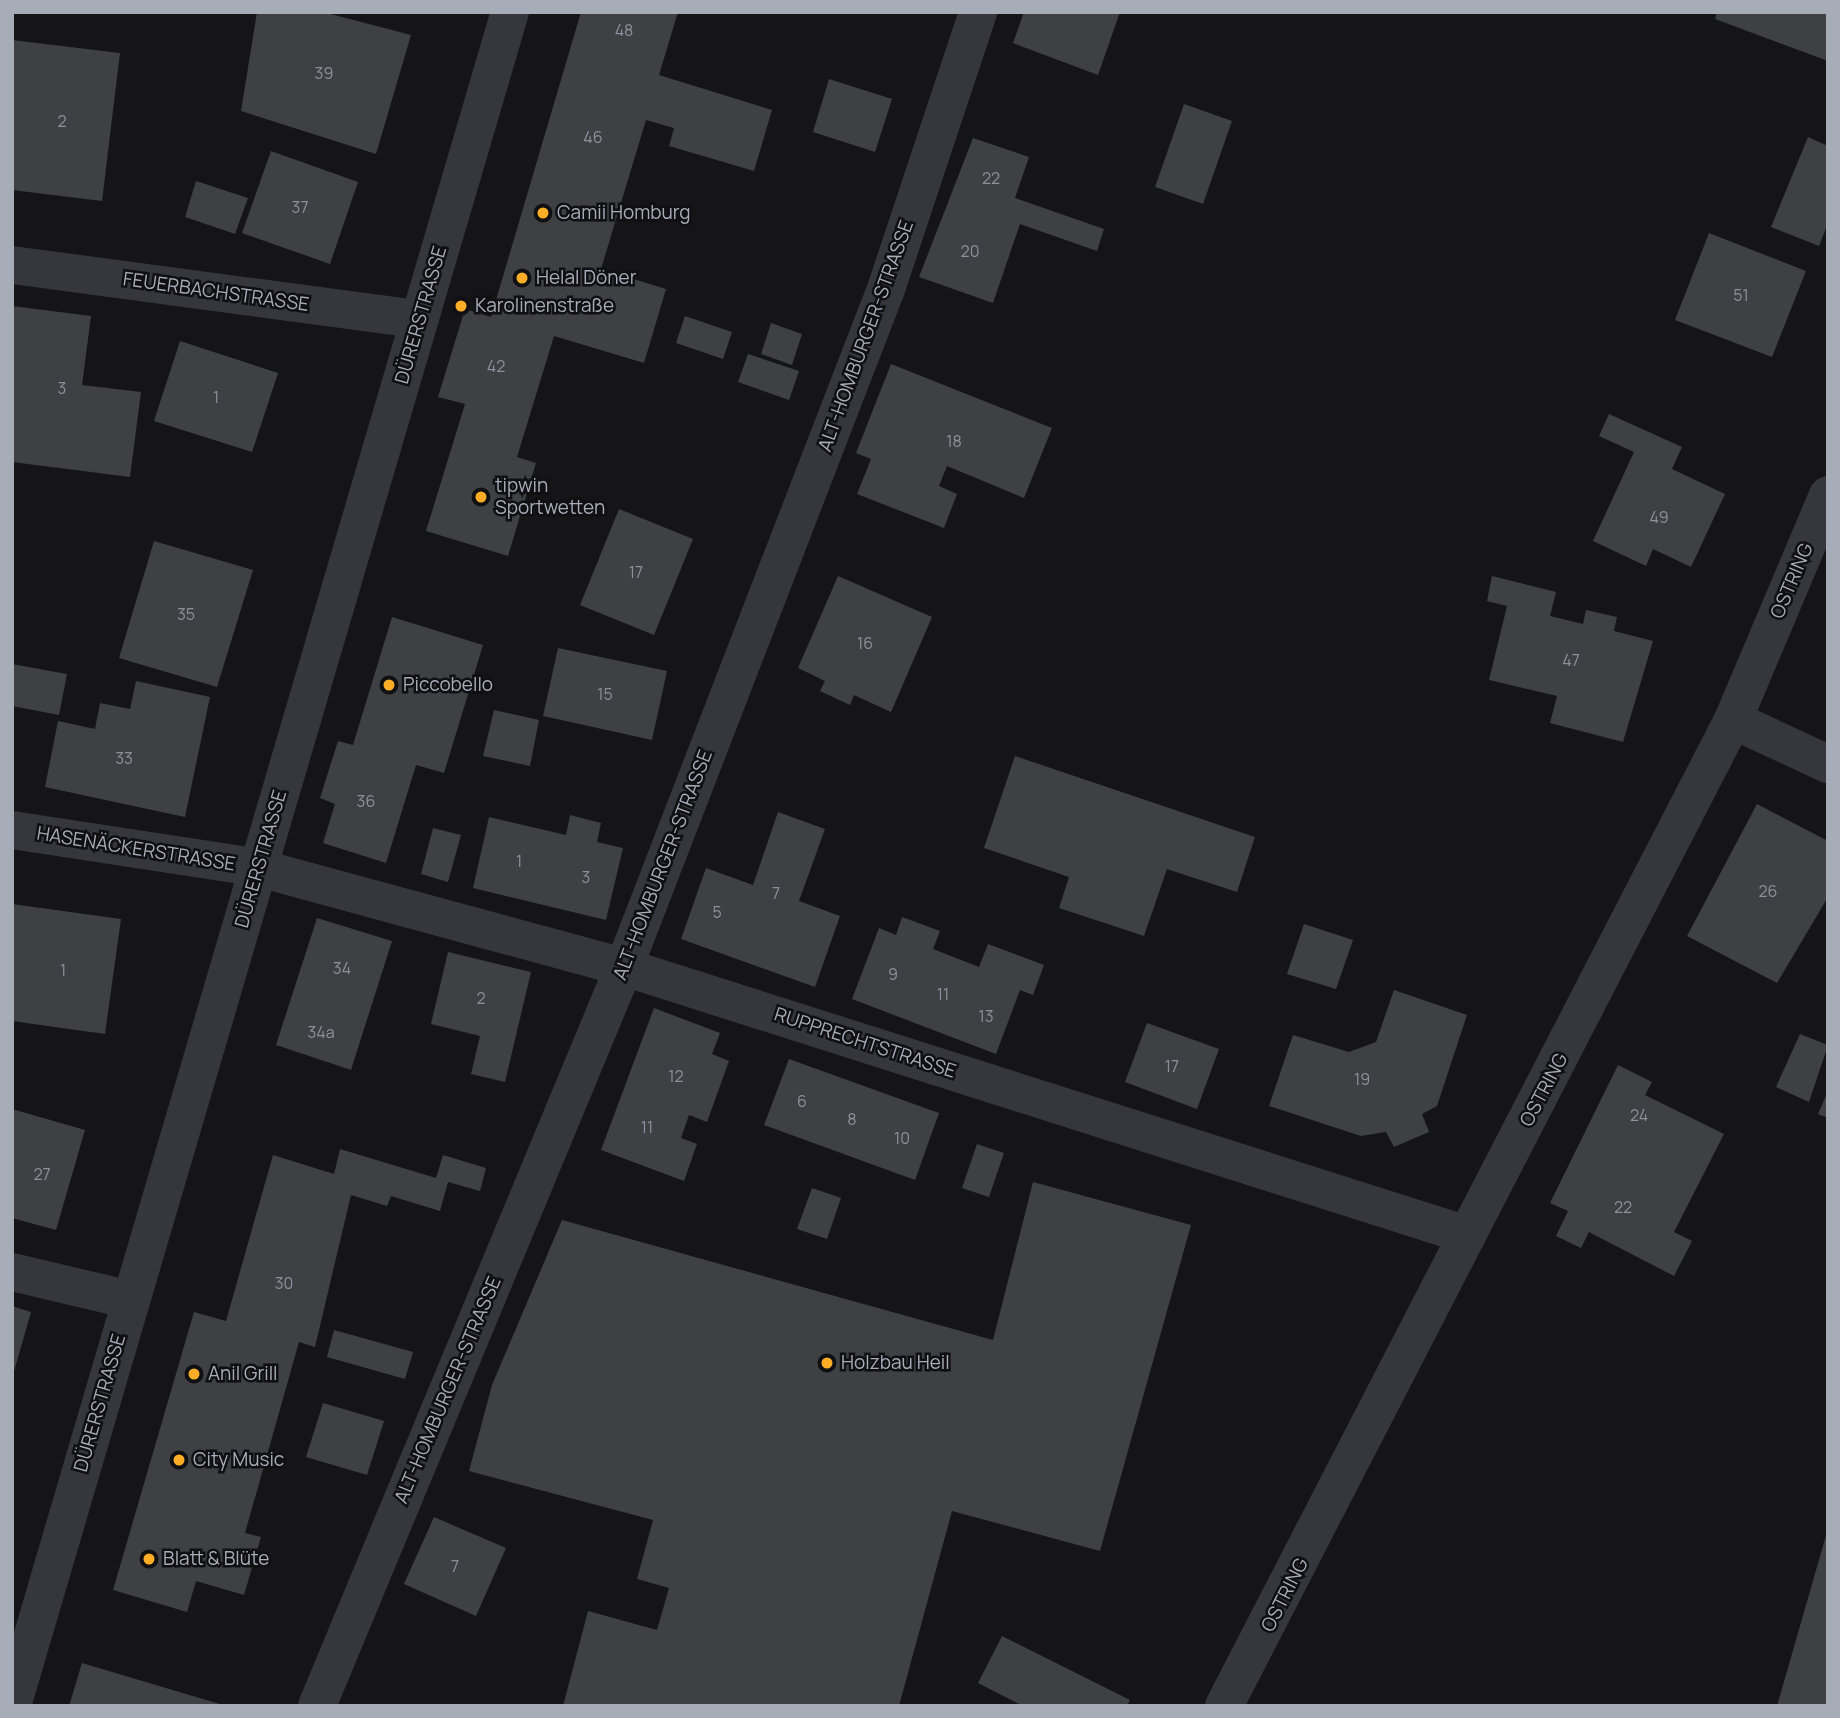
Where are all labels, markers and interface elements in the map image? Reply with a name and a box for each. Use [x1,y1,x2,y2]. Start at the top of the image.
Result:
house number: 48 [615,20,633,40]
house number: 39 [315,63,333,83]
house number: 2 [57,111,67,131]
house number: 46 [583,127,603,147]
house number: 22 [982,168,1000,188]
house number: 37 [292,197,308,217]
place label: Camii Homburg [557,202,691,224]
marker: Camii Homburg [535,205,551,221]
street label: ALT-HOMBURGER-STRASSE [814,217,918,455]
house number: 20 [961,241,979,261]
street label: DÜRERSTRASSE [390,244,452,386]
place label: Helal Döner [536,267,637,289]
street label: FEUERBACHSTRASSE [121,268,311,316]
marker: Helal Döner [514,270,530,286]
house number: 51 [1733,285,1749,305]
place label: Karolinenstraße [475,295,614,317]
marker: Karolinenstraße [453,298,469,314]
house number: 42 [487,356,505,376]
house number: 3 [58,378,66,398]
house number: 1 [213,387,219,407]
house number: 18 [946,431,962,451]
place label: tipwin Sportwetten [495,475,605,519]
marker: tipwin Sportwetten [473,489,489,505]
house number: 49 [1649,507,1669,527]
street label: OSTRING [1766,540,1818,622]
house number: 17 [629,562,643,582]
house number: 35 [177,604,195,624]
house number: 16 [857,633,873,653]
house number: 47 [1562,650,1580,670]
place label: Piccobello [403,674,493,696]
marker: Piccobello [381,677,397,693]
house number: 15 [597,684,613,704]
street label: ALT-HOMBURGER-STRASSE [609,747,717,983]
house number: 33 [115,748,133,768]
street label: DÜRERSTRASSE [230,788,292,930]
house number: 36 [357,791,375,811]
street label: HASENÄCKERSTRASSE [35,822,237,876]
house number: 1 [516,851,522,871]
house number: 3 [582,867,590,887]
house number: 26 [1758,881,1778,901]
house number: 7 [772,883,780,903]
house number: 5 [712,902,722,922]
house number: 34 [333,958,351,978]
house number: 1 [60,960,66,980]
house number: 9 [888,964,898,984]
house number: 11 [937,984,949,1004]
house number: 2 [476,988,486,1008]
street label: RUPPRECHTSTRASSE [771,1003,959,1083]
house number: 13 [978,1006,994,1026]
house number: 34a [307,1022,335,1042]
street label: OSTRING [1515,1050,1573,1130]
house number: 17 [1165,1056,1179,1076]
house number: 12 [668,1066,684,1086]
house number: 19 [1354,1069,1370,1089]
house number: 6 [797,1091,807,1111]
house number: 24 [1630,1105,1648,1125]
house number: 8 [847,1109,857,1129]
house number: 11 [641,1117,653,1137]
house number: 10 [894,1128,910,1148]
house number: 27 [33,1164,51,1184]
house number: 22 [1614,1197,1632,1217]
house number: 30 [275,1273,293,1293]
street label: ALT-HOMBURGER-STRASSE [390,1273,506,1507]
street label: DÜRERSTRASSE [69,1332,131,1474]
place label: Holzbau Heil [841,1352,950,1374]
marker: Holzbau Heil [819,1355,835,1371]
place label: Anil Grill [208,1363,278,1385]
marker: Anil Grill [186,1366,202,1382]
place label: City Music [193,1449,284,1471]
marker: City Music [171,1452,187,1468]
place label: Blatt & Blüte [163,1548,269,1570]
marker: Blatt & Blüte [141,1551,157,1567]
street label: OSTRING [1257,1554,1313,1636]
house number: 7 [451,1556,459,1576]

